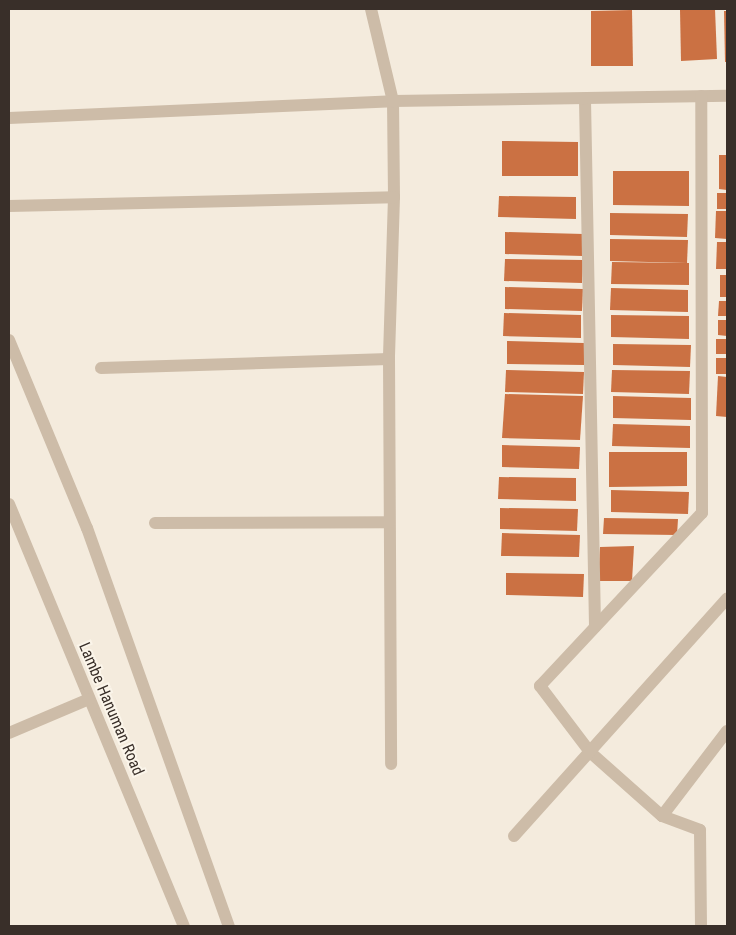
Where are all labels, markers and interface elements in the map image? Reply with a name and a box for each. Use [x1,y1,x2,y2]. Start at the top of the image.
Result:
street label: Lambe Hanuman Road [74,640,148,778]

